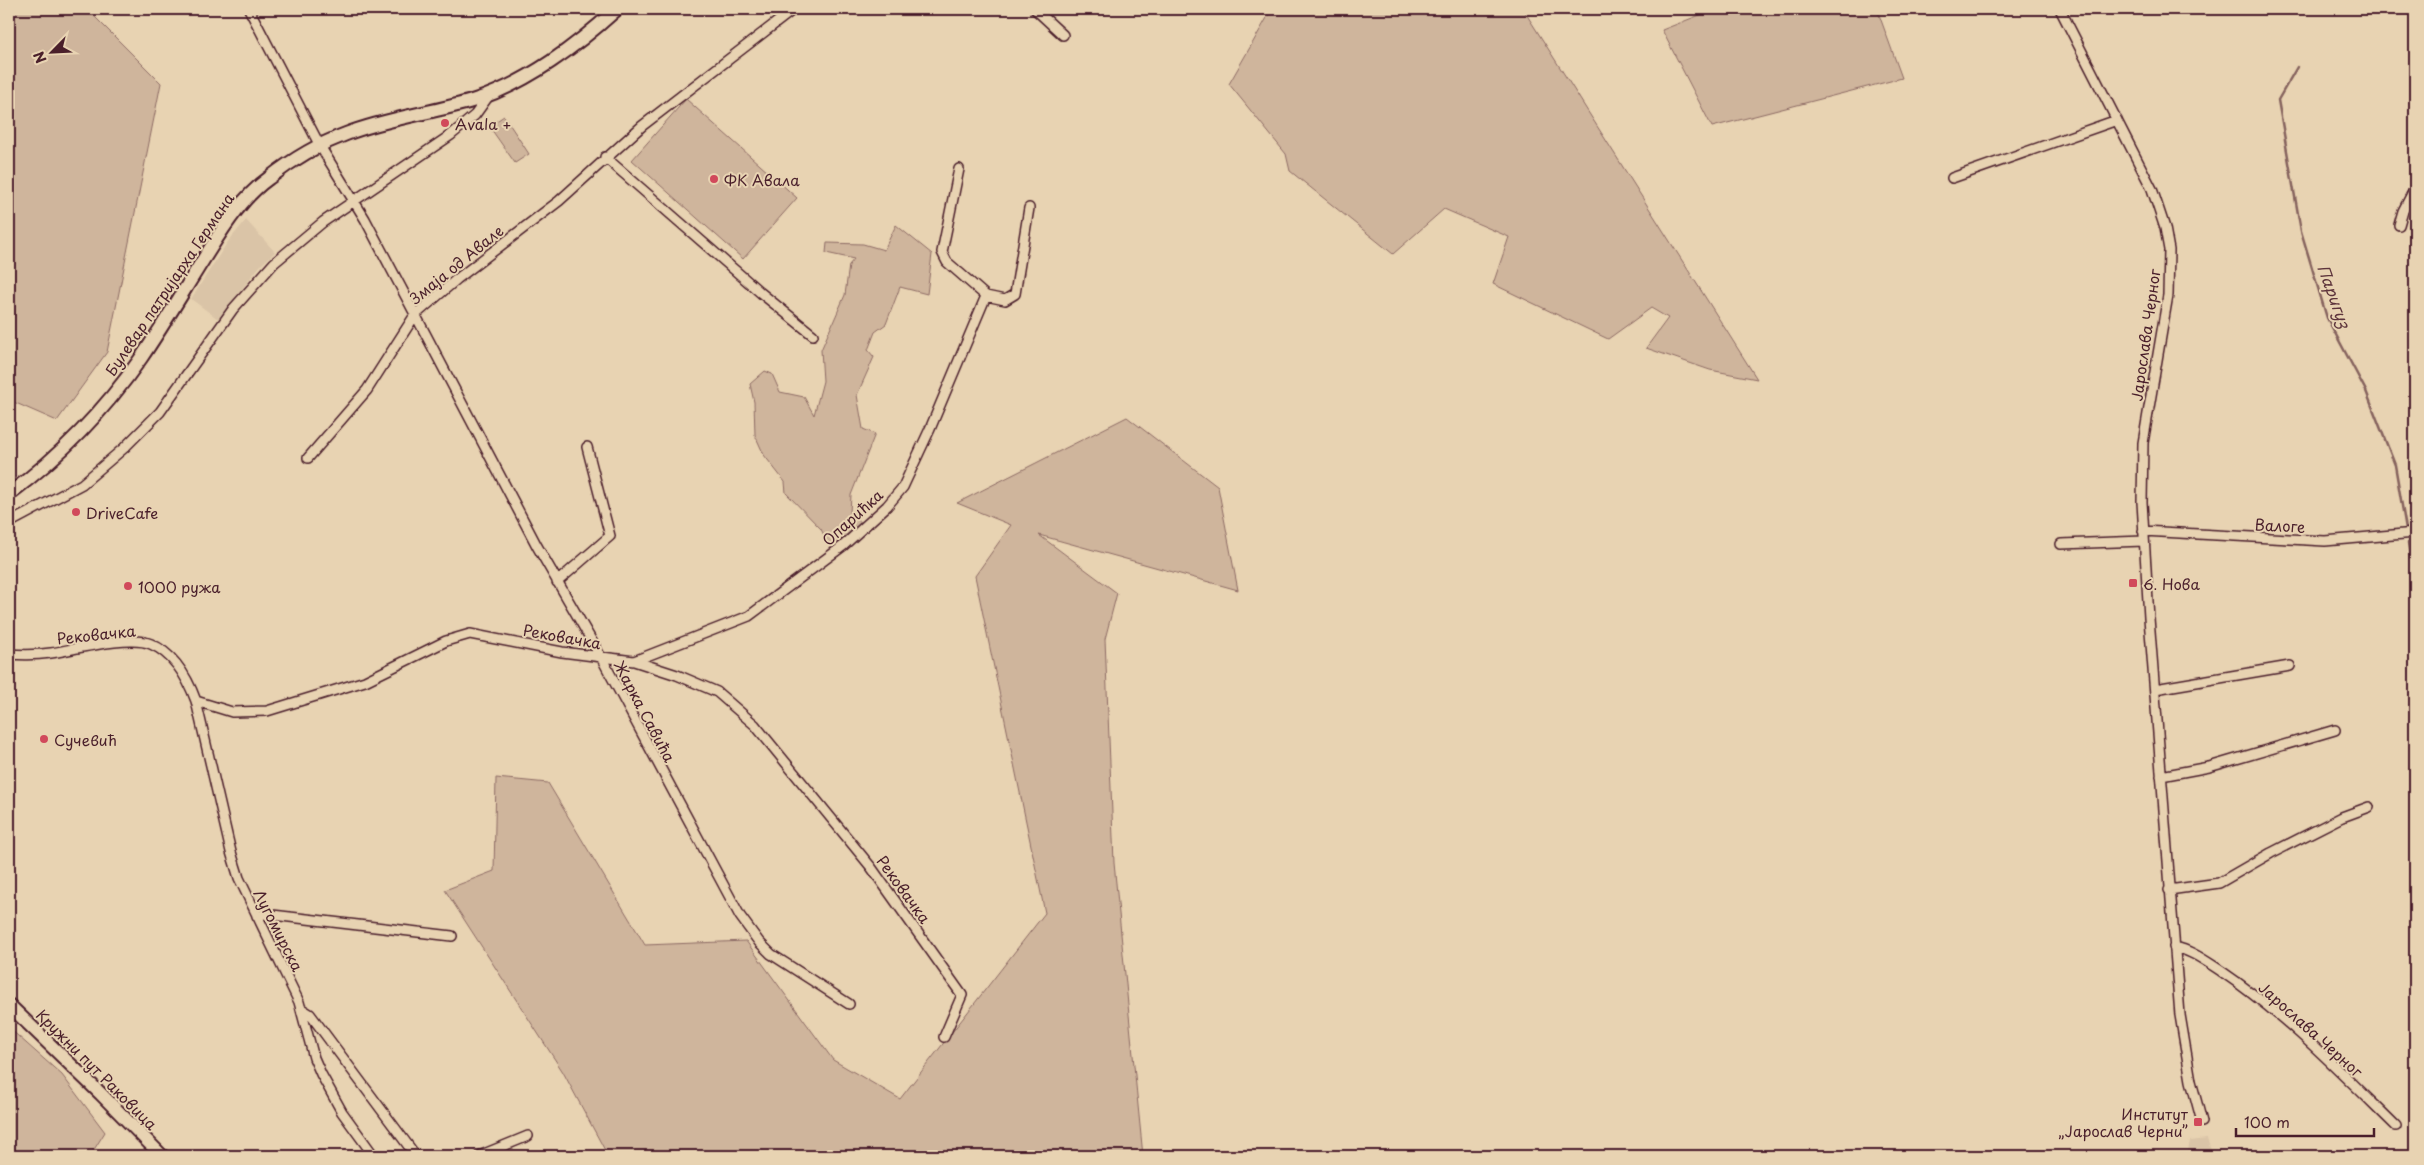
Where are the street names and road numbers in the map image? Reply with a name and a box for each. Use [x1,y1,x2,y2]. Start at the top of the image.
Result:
street label: Булевар патријарха Германа [99,187,239,380]
street label: Змаја од Авале [404,219,508,309]
street label: Јарослава Черног [2124,267,2166,403]
street label: Опарићка [816,483,888,551]
street label: Валоге [2254,512,2306,538]
street label: Рековачка [55,618,137,650]
street label: Рековачка [521,618,604,654]
street label: Жарка Савића [608,656,682,766]
street label: Рековачка [871,850,937,928]
street label: Лугомирска [248,885,310,976]
street label: Јарослава Черног [2254,976,2368,1082]
street label: Кружни пут Раковица [31,1003,163,1135]

